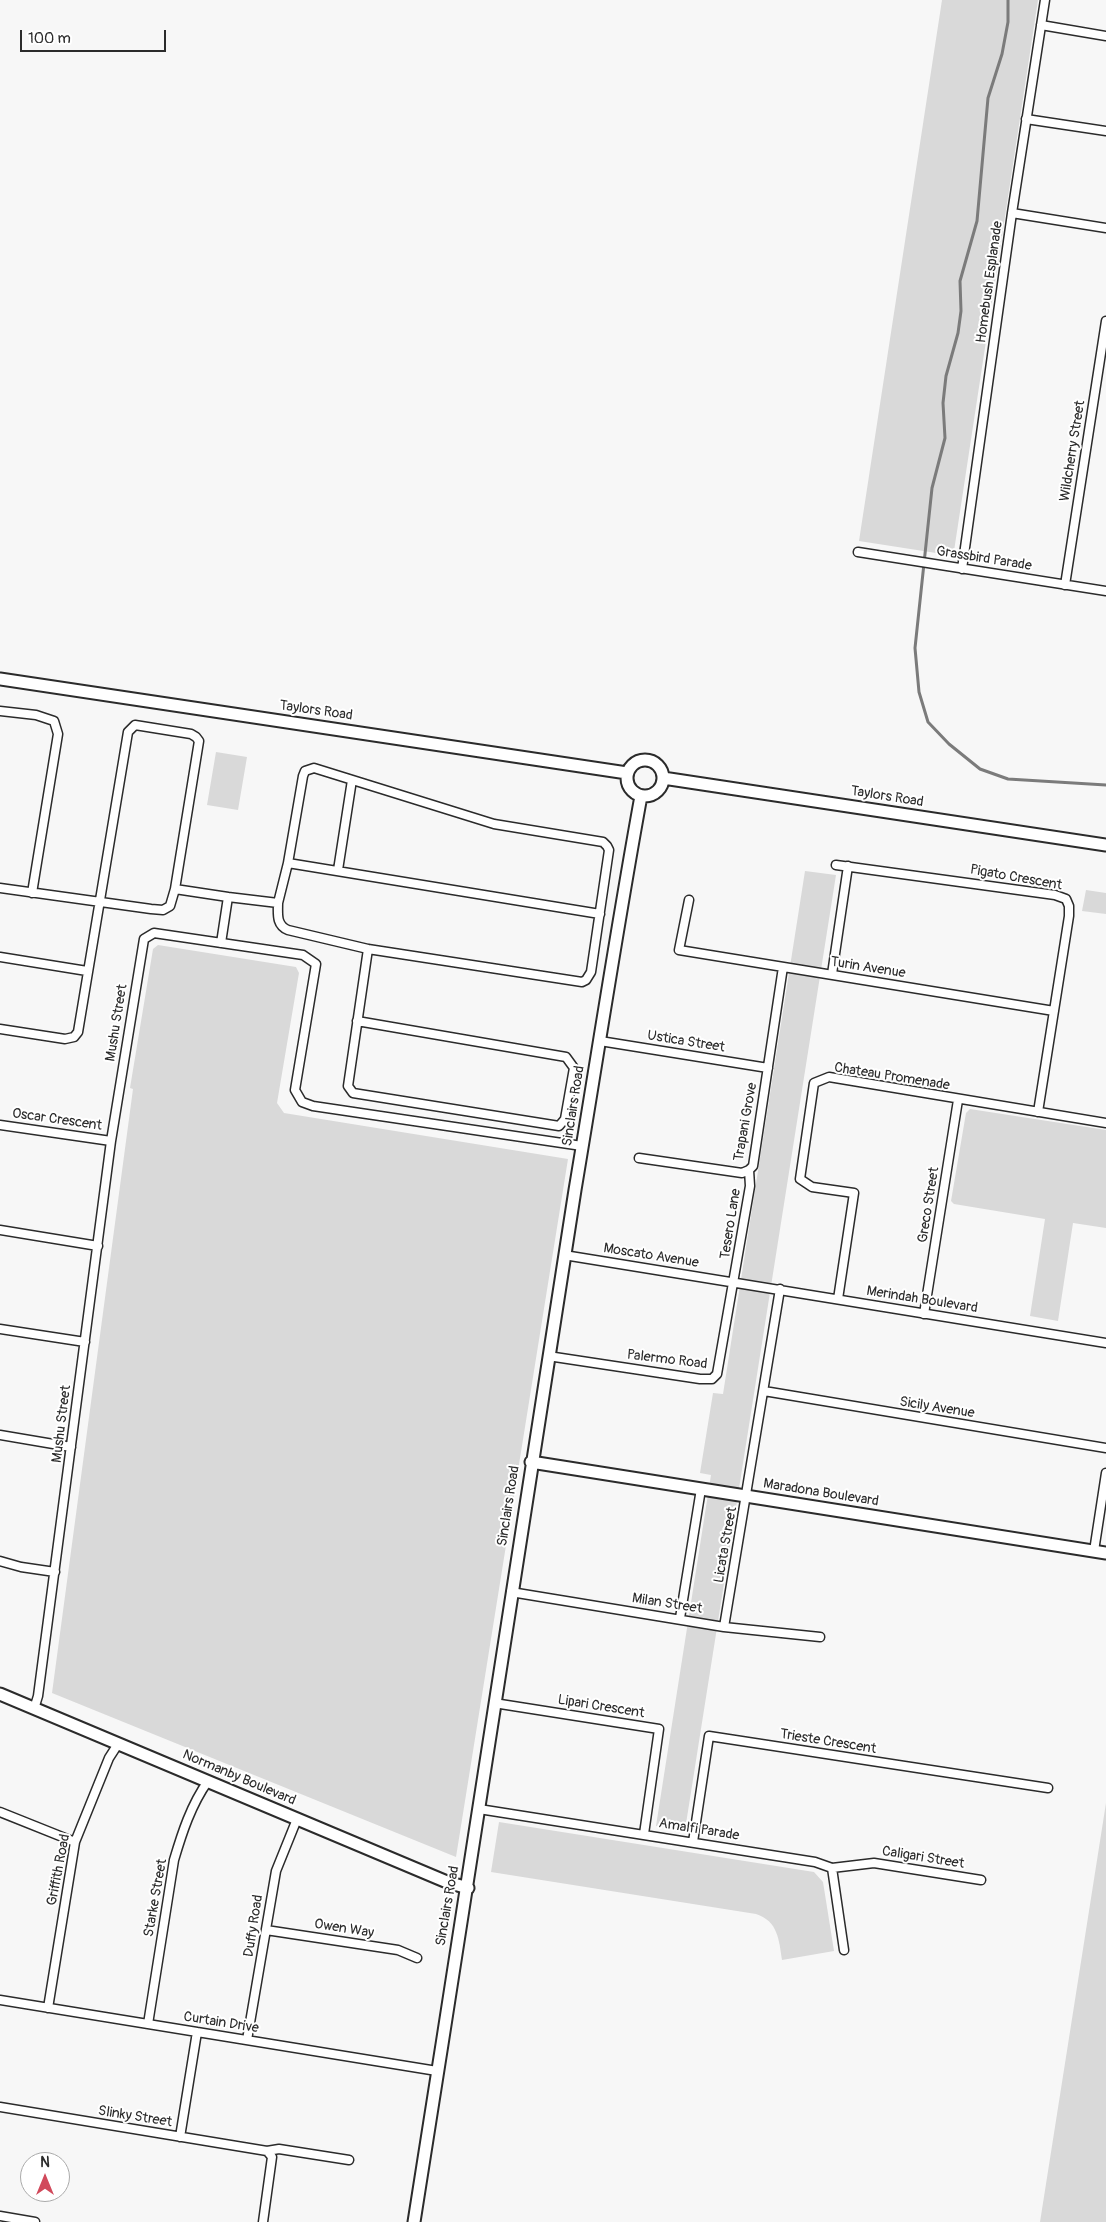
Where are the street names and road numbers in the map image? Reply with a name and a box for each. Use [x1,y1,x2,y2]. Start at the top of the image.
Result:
street label: Homebush Esplanade [973,220,1007,344]
street label: Wildcherry Street [1057,399,1089,503]
street label: Grassbird Parade [935,543,1033,575]
street label: Taylors Road [278,698,354,724]
street label: Taylors Road [849,783,925,811]
street label: Pigato Crescent [969,862,1063,894]
street label: Turin Avenue [829,954,907,982]
street label: Mushu Street [103,983,131,1063]
street label: Ustica Street [646,1028,726,1056]
street label: Chateau Promenade [833,1060,951,1094]
street label: Sinclairs Road [559,1065,589,1147]
street label: Trapani Grove [731,1081,761,1163]
street label: Oscar Crescent [11,1105,103,1135]
street label: Greco Street [915,1166,943,1244]
street label: Tesero Lane [717,1188,745,1260]
street label: Moscato Avenue [602,1240,700,1272]
street label: Merindah Boulevard [865,1283,979,1317]
street label: Palermo Road [626,1347,708,1373]
street label: Mushu Street [49,1384,75,1464]
street label: Sicily Avenue [898,1394,976,1422]
street label: Sinclairs Road [494,1465,524,1547]
street label: Maradona Boulevard [762,1476,880,1510]
street label: Licata Street [711,1506,741,1584]
street label: Milan Street [631,1590,703,1618]
street label: Lipari Crescent [556,1692,646,1722]
street label: Trieste Crescent [779,1726,877,1758]
street label: Normanby Boulevard [180,1747,298,1809]
street label: Amalfi Parade [657,1815,741,1845]
street label: Griffith Road [44,1833,74,1907]
street label: Caligari Street [881,1843,965,1873]
street label: Starke Street [141,1858,171,1938]
street label: Sinclairs Road [433,1865,463,1947]
street label: Duffy Road [241,1894,267,1958]
street label: Owen Way [313,1916,375,1942]
street label: Curtain Drive [182,2009,260,2037]
street label: Slinky Street [97,2103,173,2131]

